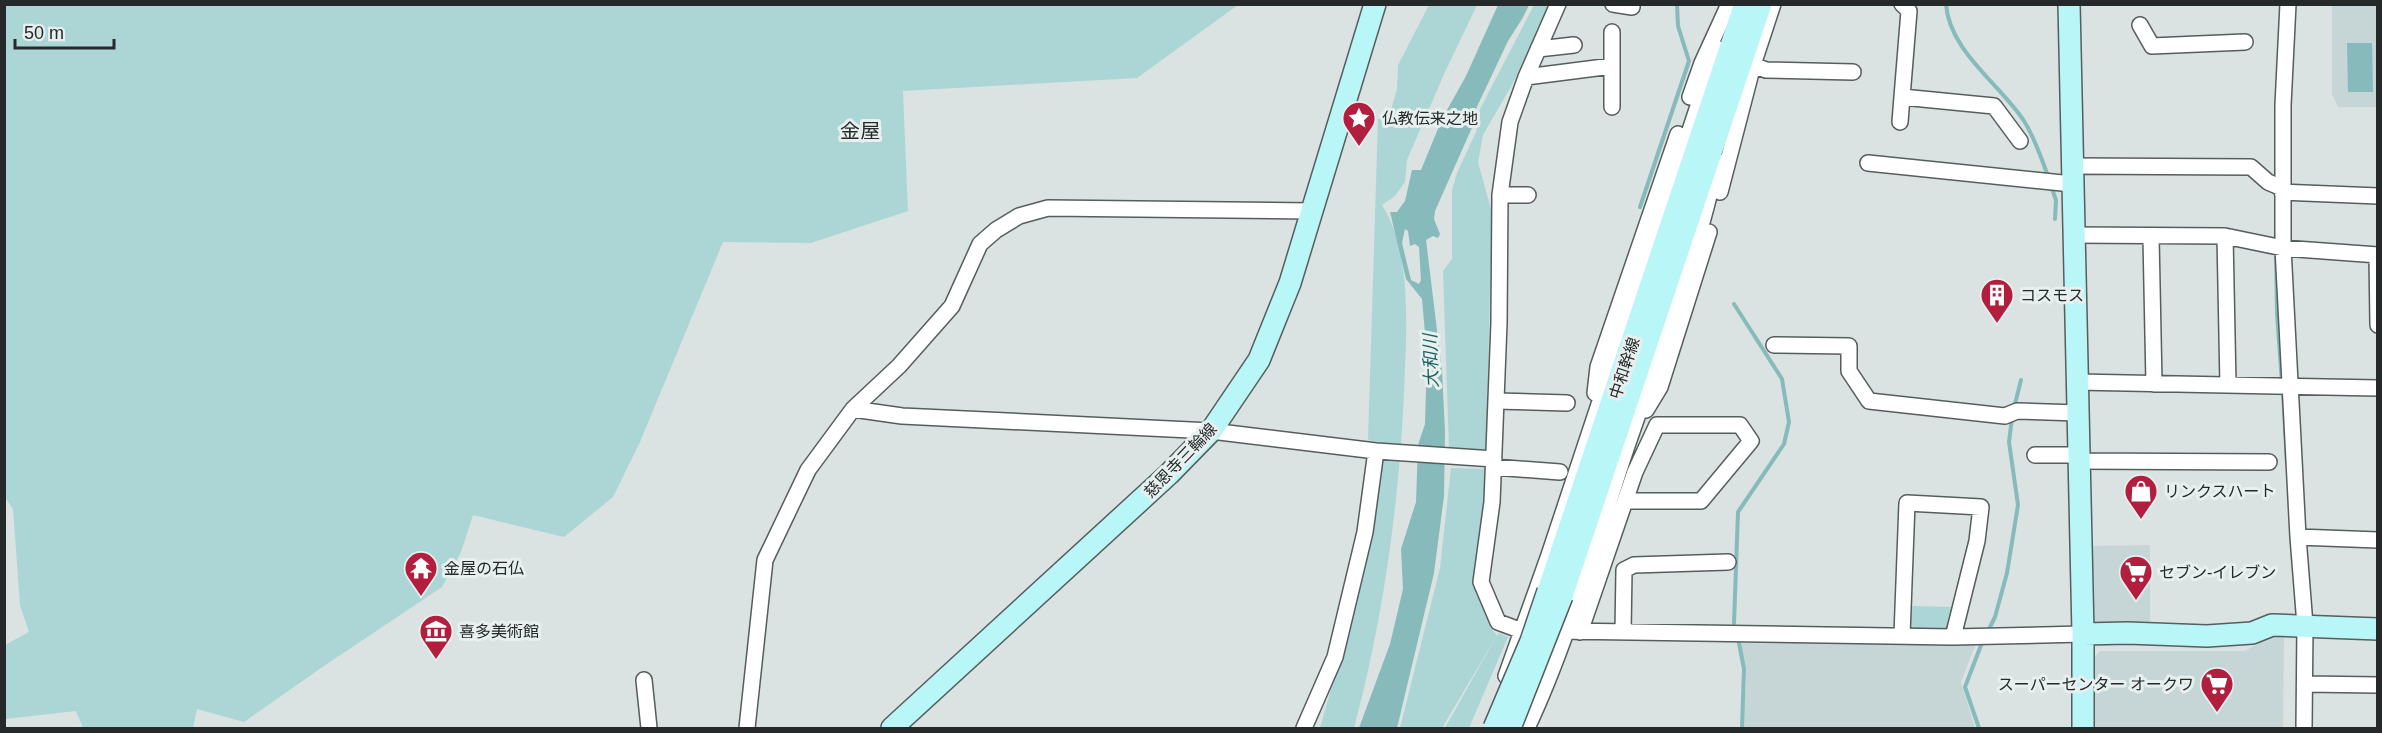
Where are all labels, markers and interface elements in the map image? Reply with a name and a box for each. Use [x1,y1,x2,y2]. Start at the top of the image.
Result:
scale bar [15,12,114,50]
text: 50 m [24,23,64,43]
place icon: 仏教伝来之地 [1341,100,1377,147]
place label: 仏教伝来之地 [1382,110,1478,127]
district label: 金屋 [840,120,880,142]
building icon: コスモス [1979,277,2015,324]
place label: コスモス [2020,287,2084,304]
water label: 大和川 [1420,332,1442,388]
street label: 中和幹線 [1607,335,1642,401]
street label: 慈恩寺三輪線 [1141,420,1220,501]
shop icon: リンクスハート [2123,473,2159,520]
place label: リンクスハート [2164,483,2276,500]
temple icon: 金屋の石仏 [403,550,439,597]
supermarket icon: セブン-イレブン [2118,554,2154,601]
place label: 金屋の石仏 [444,560,524,577]
place label: セブン-イレブン [2159,564,2276,581]
museum icon: 喜多美術館 [418,613,454,660]
place label: 喜多美術館 [459,623,539,640]
supermarket icon: スーパーセンター オークワ [2199,666,2235,713]
place label: スーパーセンター オークワ [1998,676,2194,693]

